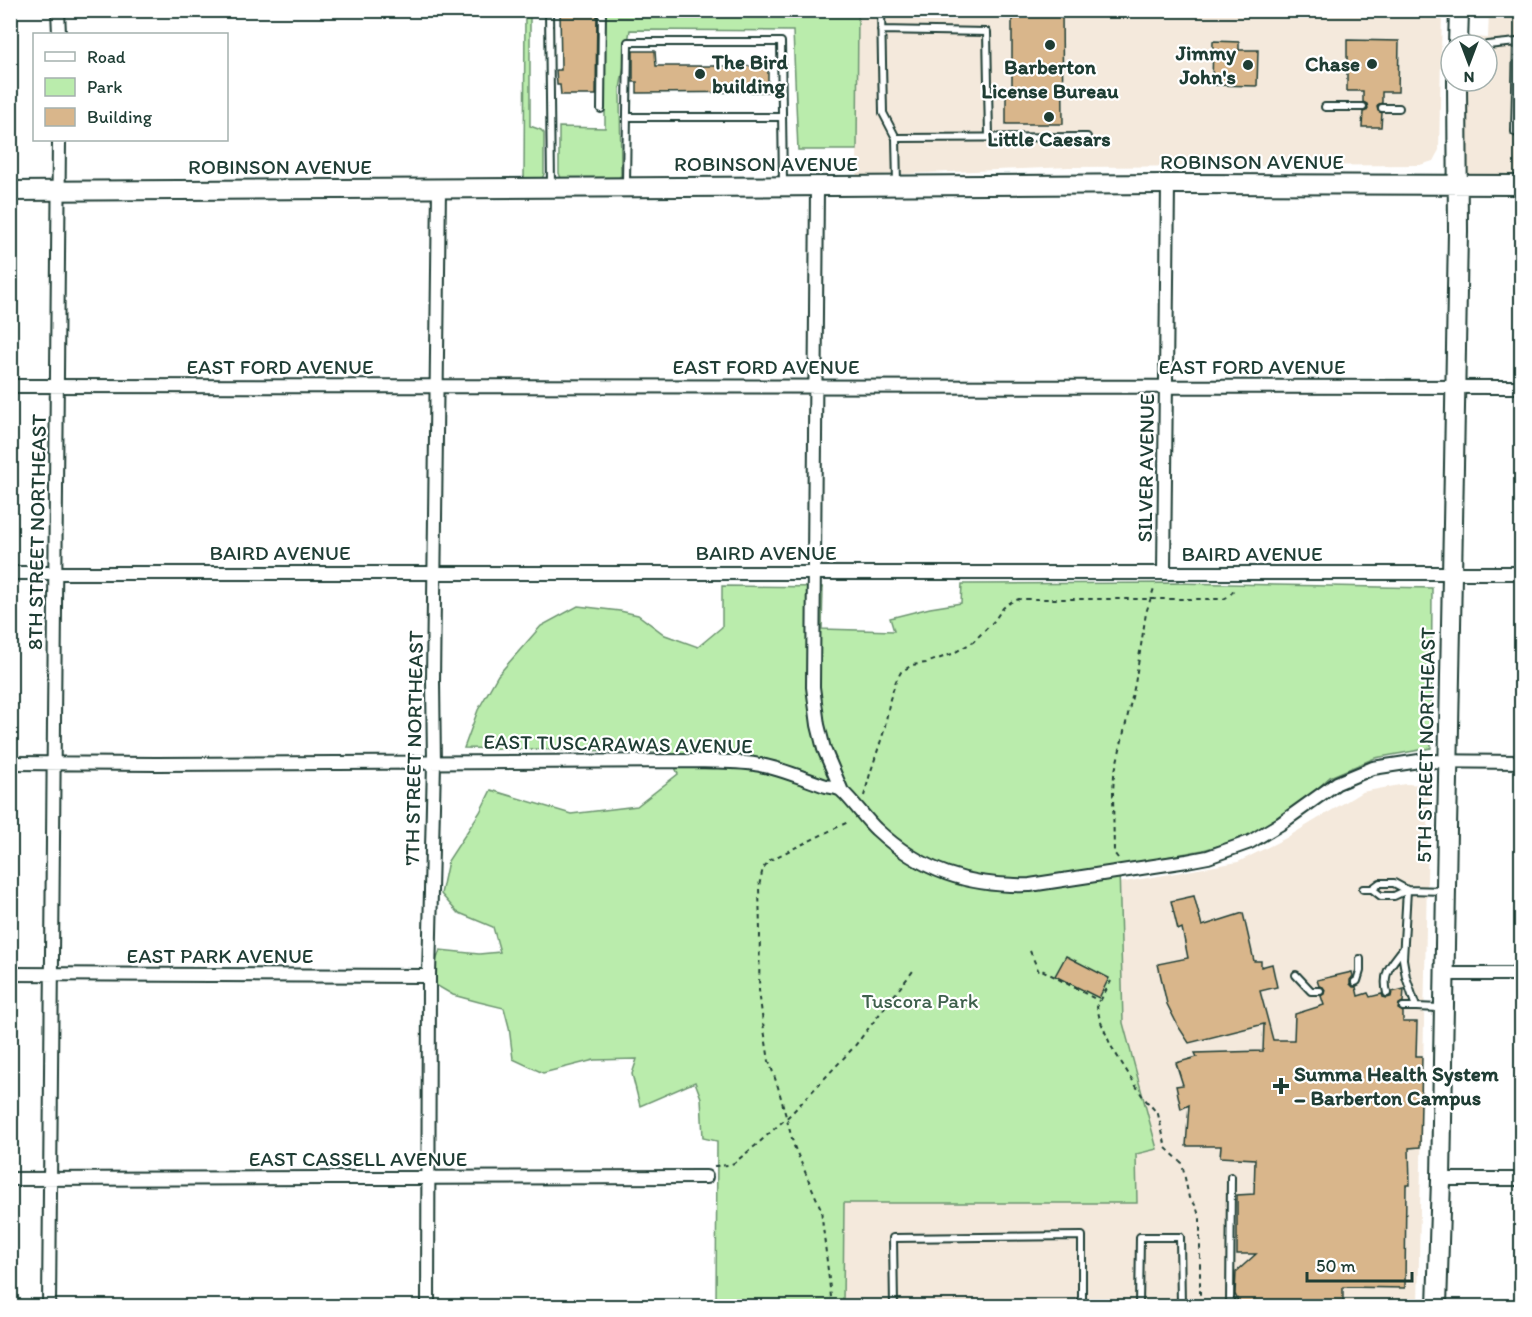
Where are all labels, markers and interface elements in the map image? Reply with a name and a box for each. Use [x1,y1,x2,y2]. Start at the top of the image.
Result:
legend [33,33,228,141]
north arrow [1439,33,1499,93]
marker: Barberton License Bureau [1043,38,1057,52]
place label: Jimmy John's [1175,40,1237,89]
text: Road [87,46,126,68]
place label: The Bird building [711,49,788,99]
place label: Chase [1305,51,1360,76]
place label: Barberton License Bureau [981,54,1119,103]
marker: Chase [1365,57,1379,71]
marker: Jimmy John's [1241,58,1255,72]
marker: The Bird building [693,67,707,81]
text: N [1464,68,1474,87]
text: Park [87,76,122,98]
text: Building [87,106,153,128]
marker: Little Caesars [1042,110,1056,124]
place label: Little Caesars [987,126,1111,151]
street label: ROBINSON AVENUE [1160,149,1344,174]
street label: ROBINSON AVENUE [674,151,858,176]
street label: ROBINSON AVENUE [188,154,372,179]
street label: EAST FORD AVENUE [186,354,374,379]
street label: EAST FORD AVENUE [672,354,860,379]
street label: EAST FORD AVENUE [1158,354,1346,379]
street label: SILVER AVENUE [1132,393,1159,543]
street label: 8TH STREET NORTHEAST [22,413,51,650]
street label: BAIRD AVENUE [209,540,351,565]
street label: BAIRD AVENUE [695,540,837,565]
street label: BAIRD AVENUE [1181,541,1323,566]
street label: 5TH STREET NORTHEAST [1411,627,1440,863]
street label: 7TH STREET NORTHEAST [399,630,428,866]
street label: EAST TUSCARAWAS AVENUE [483,729,753,758]
street label: EAST PARK AVENUE [127,943,313,968]
park label: Tuscora Park [862,988,979,1013]
place label: Summa Health System – Barberton Campus [1294,1061,1499,1111]
marker: Summa Health System – Barberton Campus [1272,1077,1290,1095]
street label: EAST CASSELL AVENUE [249,1146,468,1171]
scale bar [1307,1245,1412,1283]
text: 50 m [1316,1255,1356,1277]

